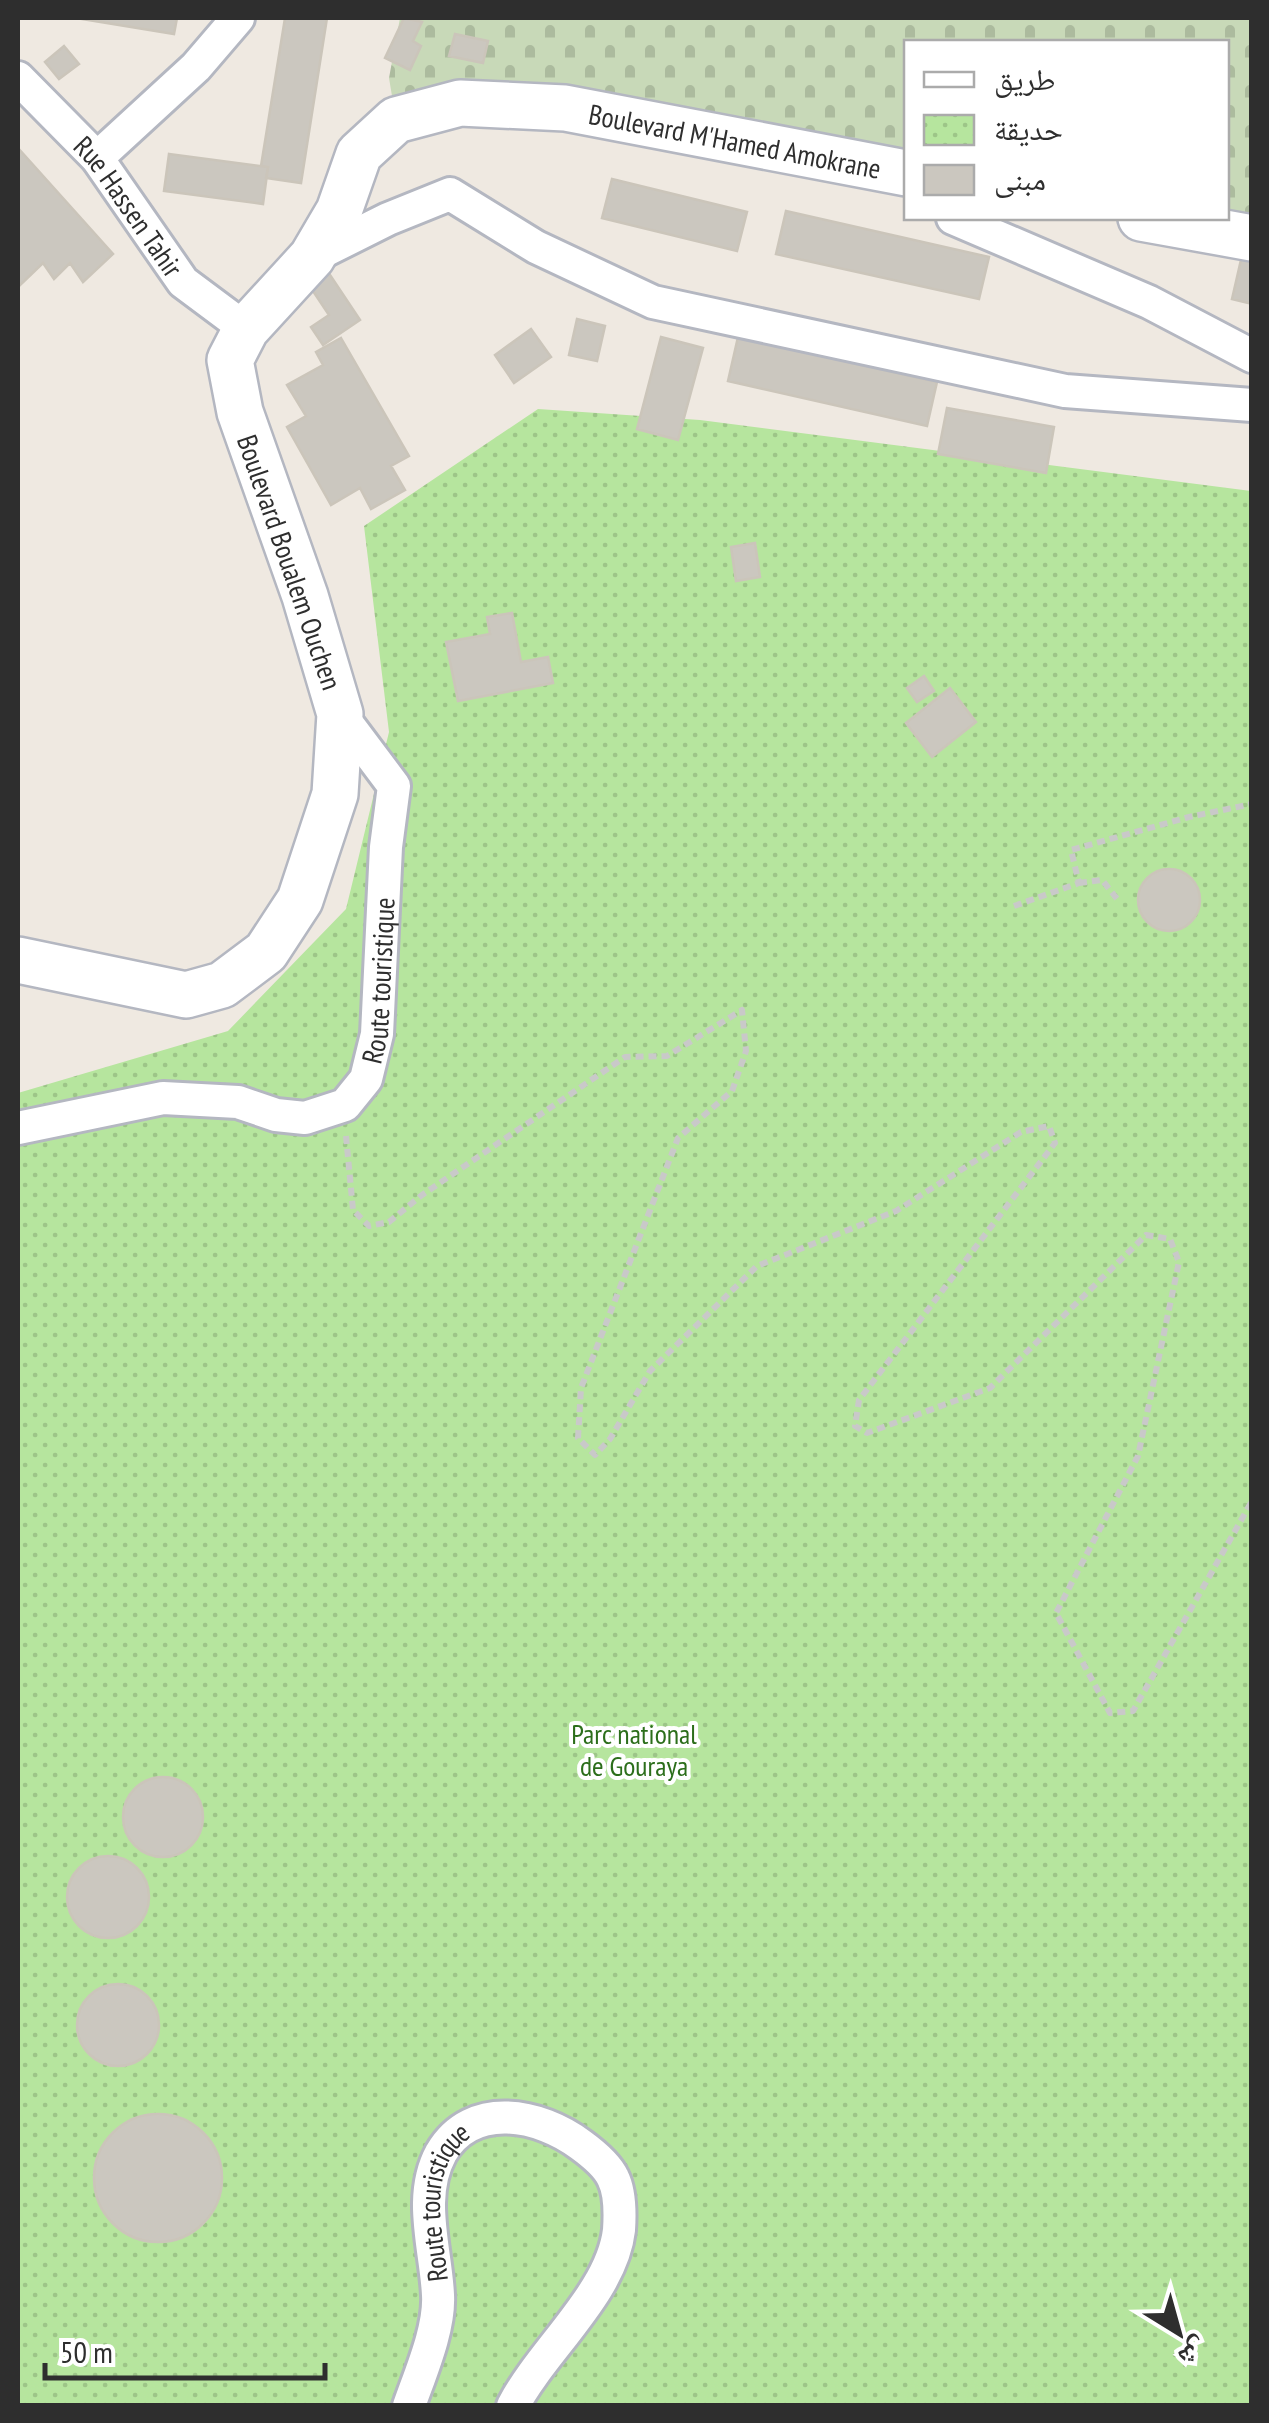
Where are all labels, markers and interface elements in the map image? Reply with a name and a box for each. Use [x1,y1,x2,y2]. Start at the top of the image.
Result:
legend [904,40,1229,220]
text: طريق [994,59,1055,98]
street label: Boulevard M'Hamed Amokrane [586,94,884,186]
text: حديقة [994,109,1063,148]
street label: Rue Hassen Tahir [66,127,192,284]
text: مبنى [994,159,1046,198]
street label: Boulevard Boualem Ouchen [229,430,351,694]
street label: Route touristique [352,896,402,1067]
park label: Parc national de Gouraya [571,1715,697,1784]
street label: Route touristique [410,2113,476,2284]
north arrow [1129,2283,1229,2383]
scale bar [45,2318,325,2380]
text: ش [1171,2330,1217,2377]
text: 50 m [60,2332,113,2371]

